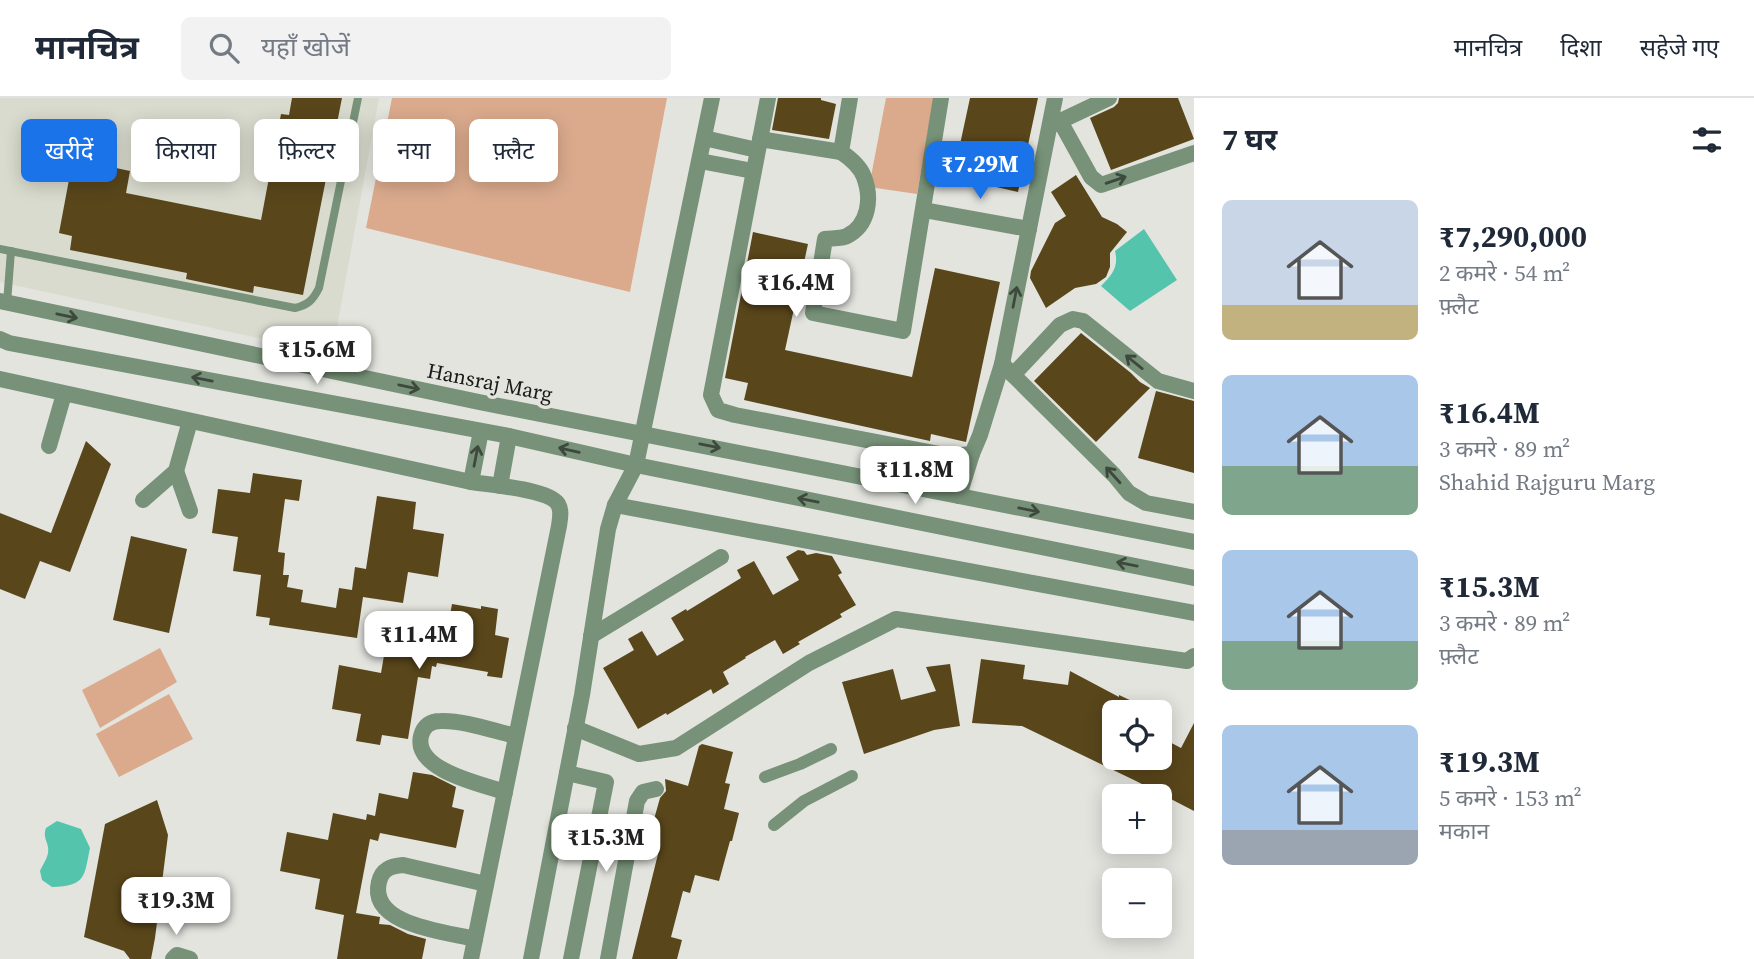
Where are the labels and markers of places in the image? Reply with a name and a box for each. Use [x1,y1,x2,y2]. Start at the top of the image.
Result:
pin: ₹7.29M [923,141,1037,201]
pin: ₹16.4M [739,260,853,319]
pin: ₹15.6M [260,327,374,386]
pin: ₹11.8M [858,446,972,506]
pin: ₹11.4M [362,612,476,671]
pin: ₹15.3M [549,814,663,874]
pin: ₹19.3M [119,878,233,937]

